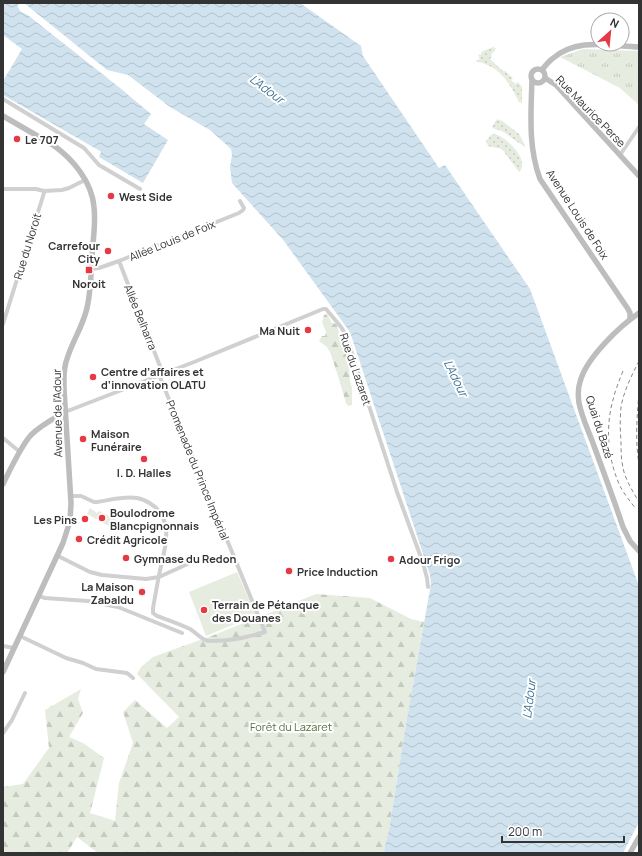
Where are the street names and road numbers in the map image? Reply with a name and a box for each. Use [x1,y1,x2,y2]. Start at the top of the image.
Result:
street label: Rue Maurice Perse [553,72,629,150]
street label: Avenue Louis de Foix [543,166,613,262]
street label: Rue du Noroit [10,211,44,281]
street label: Allée Louis de Foix [127,216,218,264]
street label: Allée Belharra [121,282,161,352]
street label: Rue du Lazaret [337,331,375,407]
street label: Avenue de l'Adour [49,368,65,458]
street label: Quai du Bazé [583,394,617,461]
street label: Promenade du Prince Impérial [163,398,233,542]

